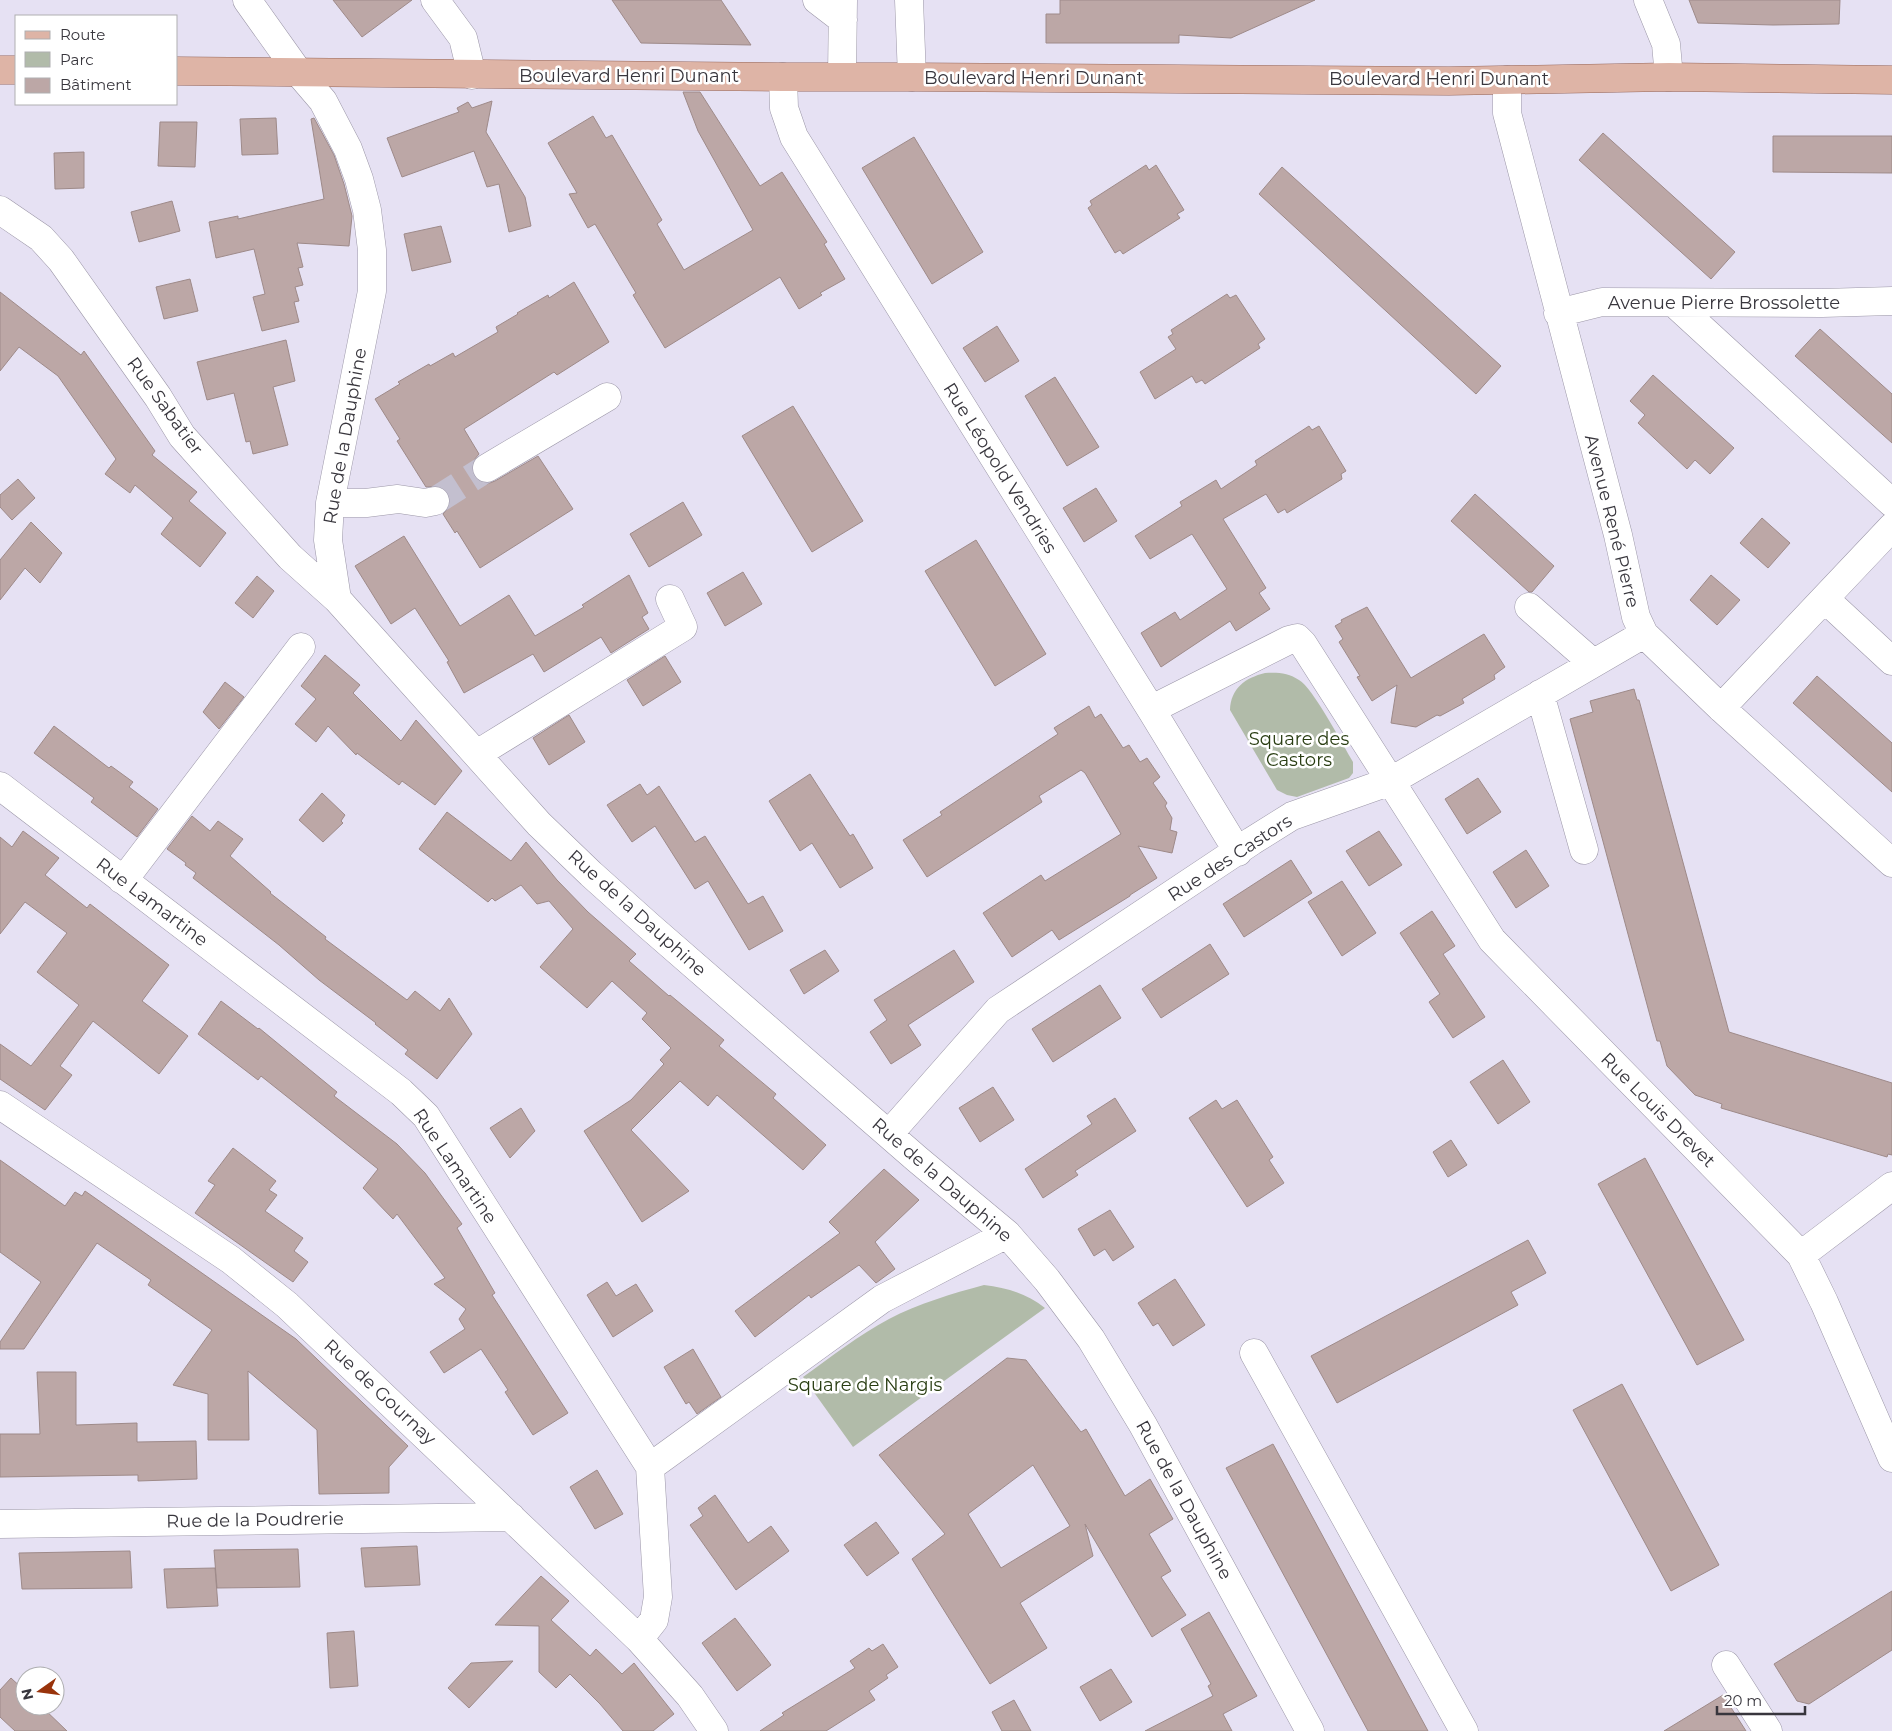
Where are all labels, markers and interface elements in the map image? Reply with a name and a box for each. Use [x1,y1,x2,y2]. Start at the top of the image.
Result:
legend [15,15,178,105]
text: Route [60,25,105,44]
text: Parc [60,50,94,69]
street label: Boulevard Henri Dunant [519,65,739,87]
street label: Boulevard Henri Dunant [924,67,1144,89]
street label: Boulevard Henri Dunant [1329,68,1549,90]
text: Bâtiment [60,75,132,94]
street label: Avenue Pierre Brossolette [1608,292,1840,314]
street label: Rue de la Dauphine [319,346,371,526]
street label: Rue Sabatier [122,353,208,459]
street label: Rue Léopold Vendries [938,379,1062,558]
street label: Avenue René Pierre [1580,432,1644,610]
park label: Square des Castors [1249,728,1349,771]
street label: Rue des Castors [1164,810,1296,906]
street label: Rue de la Dauphine [563,845,711,981]
street label: Rue Lamartine [92,853,212,951]
street label: Rue Louis Drevet [1596,1048,1720,1172]
street label: Rue Lamartine [408,1104,502,1228]
street label: Rue de la Dauphine [867,1113,1017,1247]
street label: Rue de Gournay [319,1334,441,1450]
park label: Square de Nargis [788,1374,942,1396]
street label: Rue de la Dauphine [1131,1417,1237,1584]
street label: Rue de la Poudrerie [166,1507,344,1533]
north arrow [15,1666,65,1716]
scale bar [1717,1684,1804,1716]
text: N [17,1686,37,1702]
text: 20 m [1724,1691,1762,1710]

